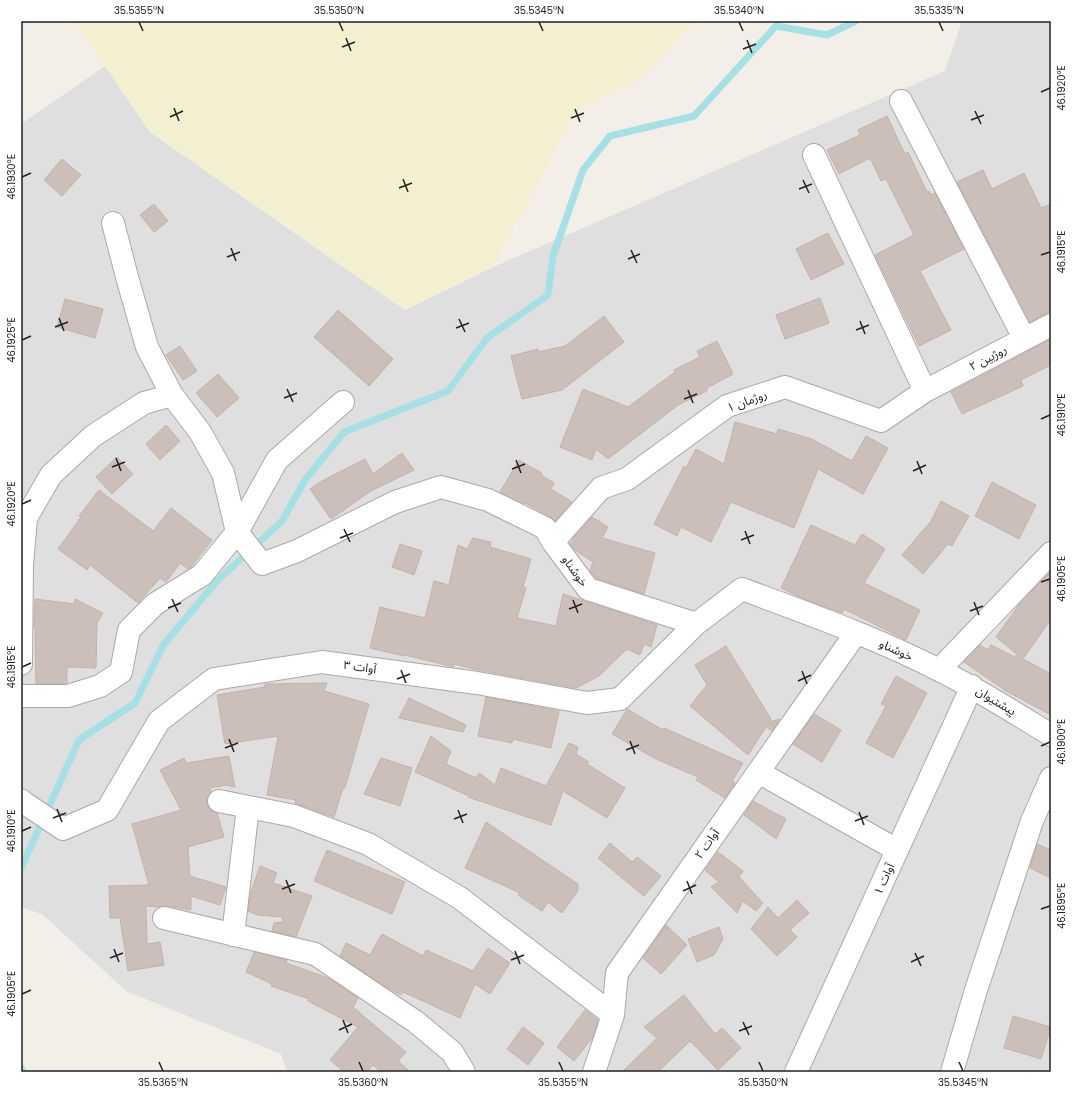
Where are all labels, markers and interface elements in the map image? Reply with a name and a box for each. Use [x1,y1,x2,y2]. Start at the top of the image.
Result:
text: 35.5355°N [114,3,164,18]
text: 35.5350°N [314,3,364,18]
text: 35.5345°N [514,3,564,18]
text: 35.5340°N [714,3,764,18]
text: 35.5335°N [914,3,964,18]
text: 46.1920°E [1054,65,1069,111]
text: 46.1930°E [4,154,19,200]
text: 46.1915°E [1054,231,1069,273]
text: 46.1925°E [4,317,19,363]
street label: روژبین ۲ [966,341,1010,375]
street label: روژمان ۱ [724,385,769,416]
text: 46.1910°E [1054,394,1069,436]
text: 46.1920°E [4,481,19,527]
street label: خوشناو [558,552,593,590]
text: 46.1905°E [1054,556,1069,602]
street label: خوشناو [877,635,916,664]
text: 46.1915°E [4,646,19,688]
street label: آوات ۳ [343,656,378,677]
street label: پیشتیوان [973,682,1019,719]
text: 46.1900°E [1054,719,1069,765]
text: 46.1910°E [4,810,19,852]
street label: آوات ۲ [690,825,723,862]
street label: آوات ۱ [869,860,898,897]
text: 46.1895°E [1054,883,1069,929]
text: 46.1905°E [4,971,19,1017]
text: 35.5365°N [138,1075,188,1090]
text: 35.5360°N [338,1075,388,1090]
text: 35.5355°N [538,1075,588,1090]
text: 35.5350°N [738,1075,788,1090]
text: 35.5345°N [938,1075,988,1090]

